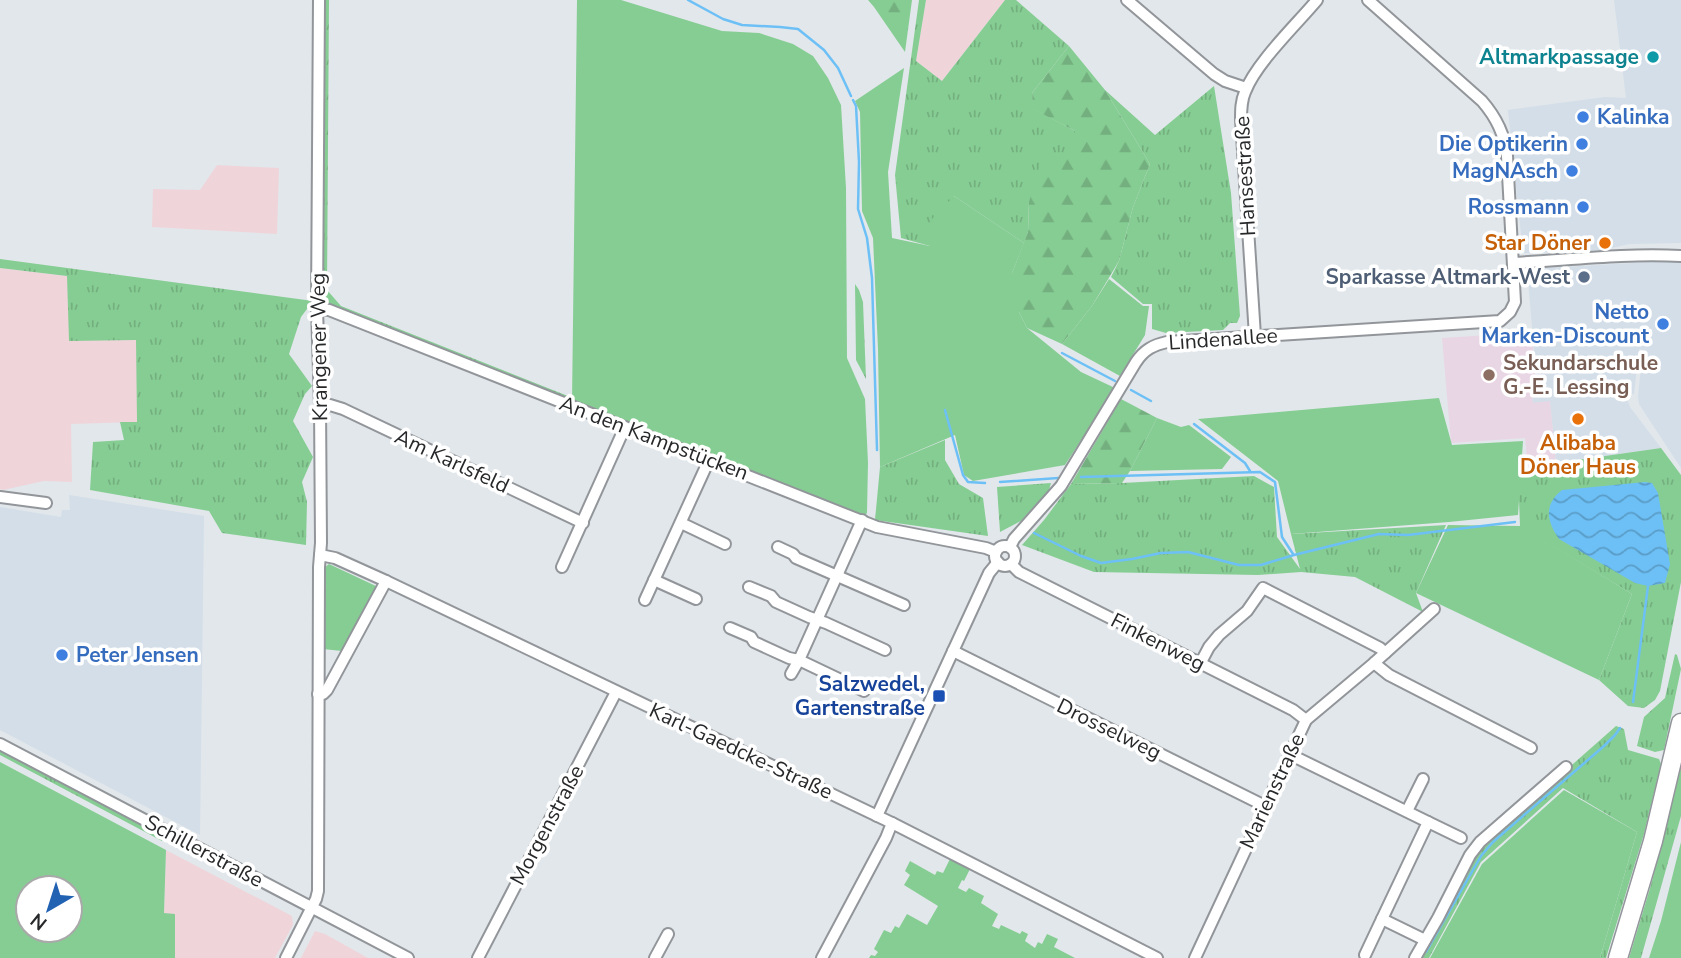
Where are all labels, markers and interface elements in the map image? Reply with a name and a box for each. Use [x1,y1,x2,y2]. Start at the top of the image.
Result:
place label: Altmarkpassage [1479,43,1639,71]
marker: Altmarkpassage [1645,49,1661,65]
place label: Kalinka [1597,103,1669,131]
marker: Kalinka [1575,109,1591,125]
street label: Hansestraße [1228,115,1262,237]
place label: Die Optikerin [1439,130,1568,158]
marker: Die Optikerin [1574,136,1590,152]
place label: MagNAsch [1452,157,1558,185]
marker: MagNAsch [1564,163,1580,179]
place label: Rossmann [1468,193,1569,221]
marker: Rossmann [1575,199,1591,215]
place label: Star Döner [1484,229,1592,257]
marker: Star Döner [1597,235,1613,251]
place label: Sparkasse Altmark-West [1326,263,1571,291]
marker: Sparkasse Altmark-West [1576,269,1592,285]
street label: Krangener Weg [304,273,334,421]
place label: Netto Marken-Discount [1481,298,1650,350]
marker: Netto Marken-Discount [1655,316,1671,332]
street label: Lindenallee [1167,321,1279,357]
place label: Sekundarschule G.-E. Lessing [1503,349,1658,401]
marker: Sekundarschule G.-E. Lessing [1481,367,1497,383]
street label: An den Kampstücken [556,389,752,487]
marker: Alibaba Döner Haus [1570,411,1586,427]
street label: Am Karlsfeld [390,422,514,500]
place label: Alibaba Döner Haus [1520,429,1636,481]
street label: Finkenweg [1106,606,1210,678]
place label: Peter Jensen [76,641,199,669]
marker: Peter Jensen [54,647,70,663]
place label: Salzwedel, Gartenstraße [795,670,925,722]
marker: Salzwedel, Gartenstraße [931,688,947,704]
street label: Drosselweg [1052,692,1166,766]
street label: Karl-Gaedcke-Straße [645,696,837,806]
street label: Marienstraße [1233,729,1311,853]
street label: Morgenstraße [504,760,590,890]
street label: Schillerstraße [140,808,268,894]
north arrow [14,874,84,944]
text: N [25,907,53,936]

